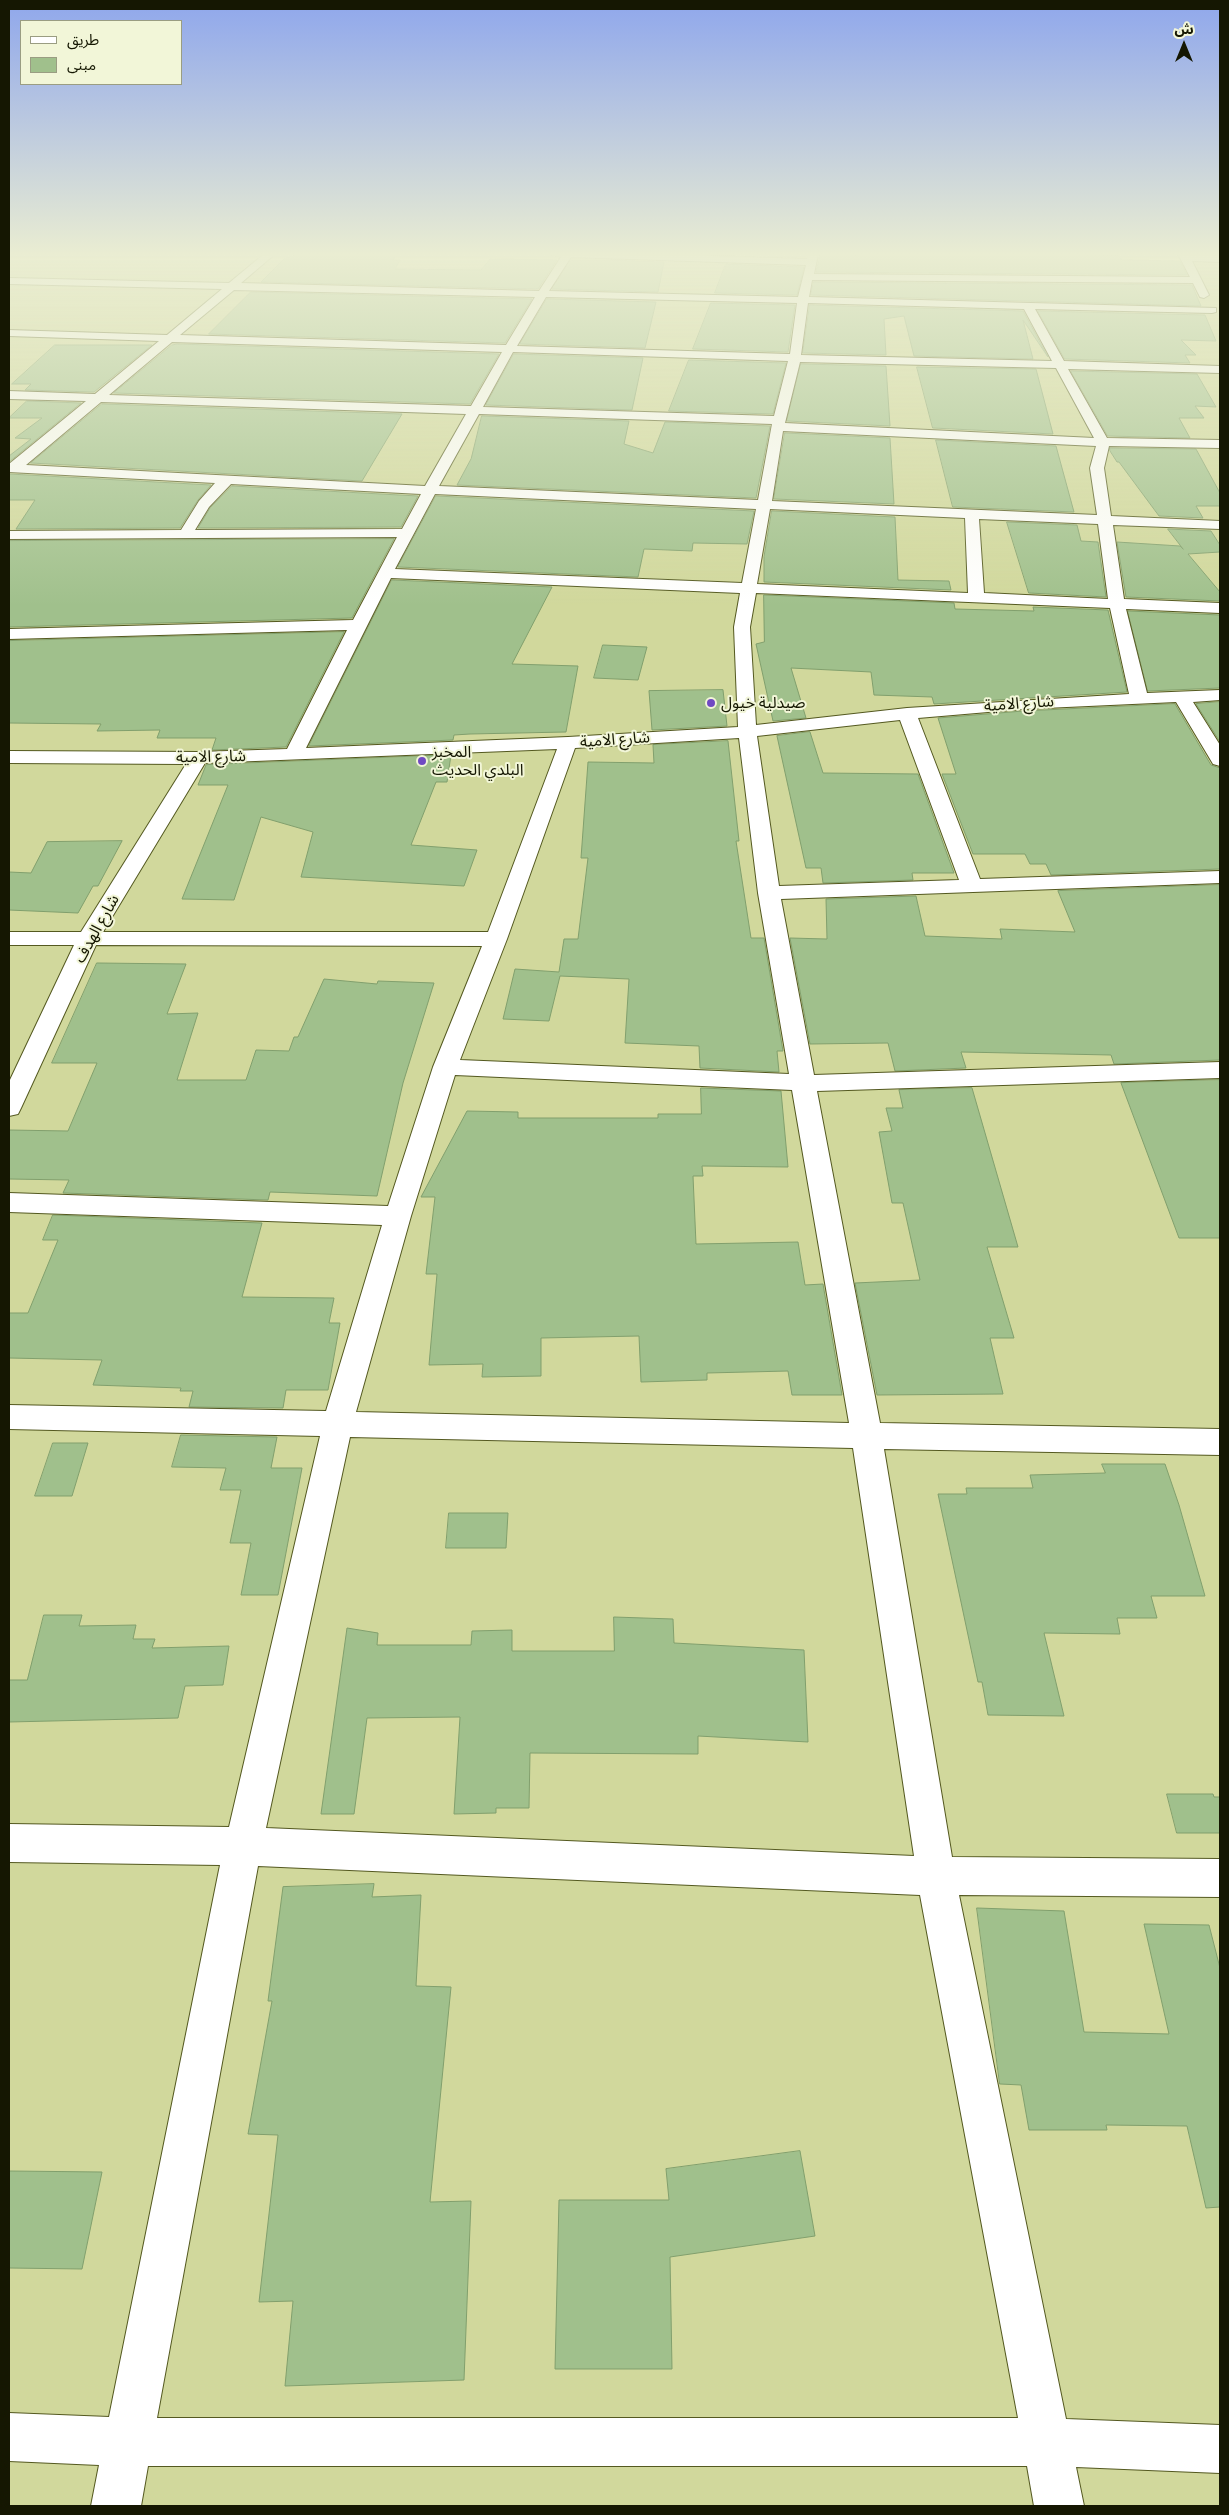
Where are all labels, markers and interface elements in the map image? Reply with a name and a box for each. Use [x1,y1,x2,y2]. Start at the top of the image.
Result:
legend [20,20,182,85]
north arrow [1159,20,1209,70]
text: ش [1174,21,1194,38]
text: طريق [67,31,99,49]
text: مبنى [67,56,96,74]
street label: شارع الامية [983,692,1055,716]
place label: صيدلية خيول [721,693,806,713]
marker: صيدلية خيول [705,697,717,709]
street label: شارع الامية [579,728,651,752]
place label: المخبز البلدي الحديث [432,742,524,780]
street label: شارع الامية [176,747,246,767]
marker: المخبز البلدي الحديث [416,755,428,767]
street label: شارع الهدف [70,891,124,967]

